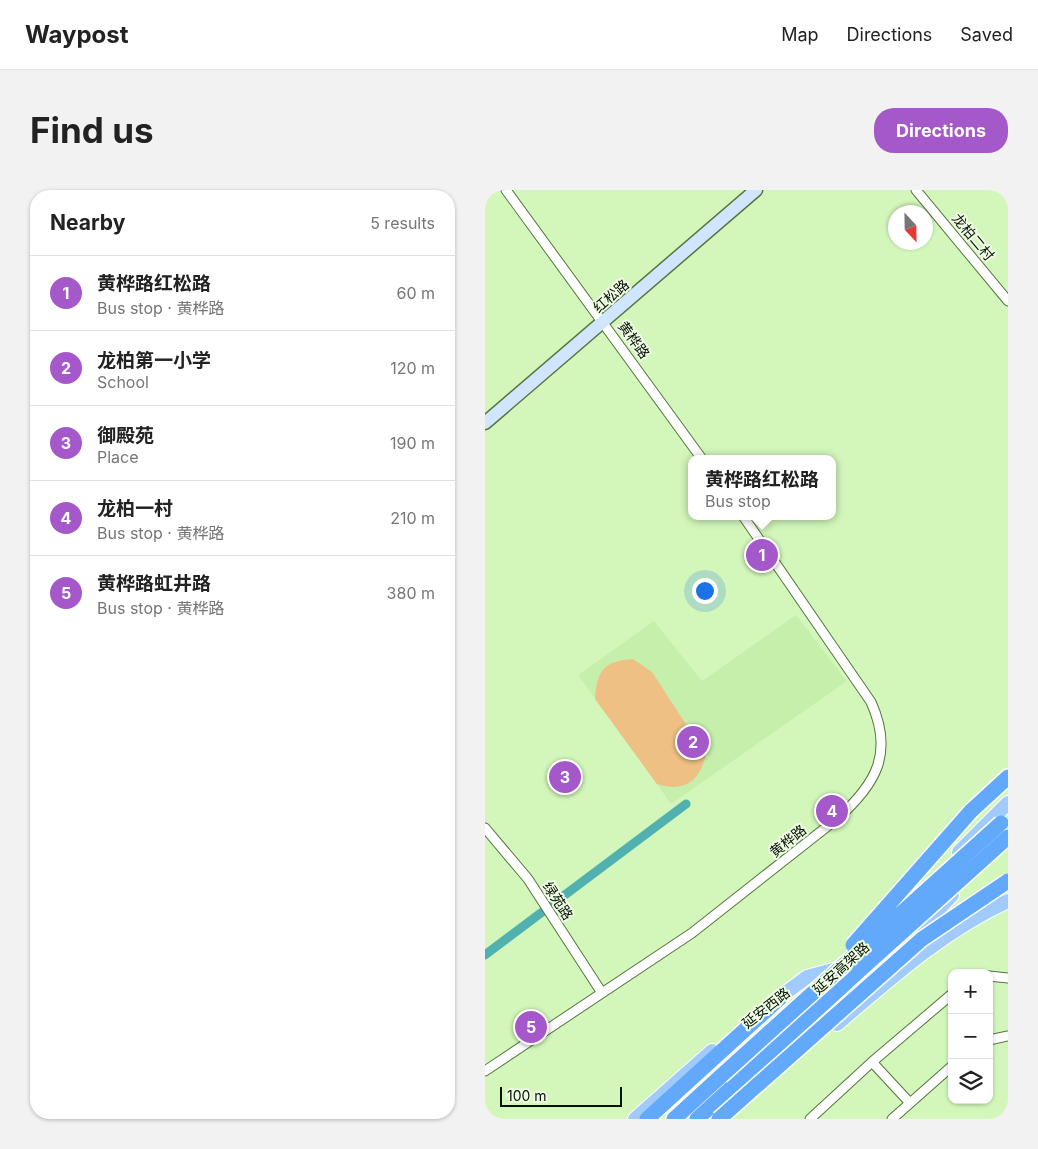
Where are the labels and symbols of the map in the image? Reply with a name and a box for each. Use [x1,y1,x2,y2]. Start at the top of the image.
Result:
north arrow [888,205,933,250]
street label: 龙柏二村 [949,210,998,264]
street label: 红松路 [589,275,632,316]
street label: 黄桦路 [615,318,654,362]
pin: 1 [746,536,778,574]
your location [692,578,718,604]
pin: 2 [677,723,709,761]
pin: 3 [549,758,581,796]
pin: 4 [816,792,848,830]
street label: 黄桦路 [766,821,809,860]
street label: 绿苑路 [540,878,577,923]
street label: 延安高架路 [809,938,872,997]
street label: 延安西路 [738,984,793,1032]
pin: 5 [515,1008,547,1046]
scale bar [500,1084,623,1107]

